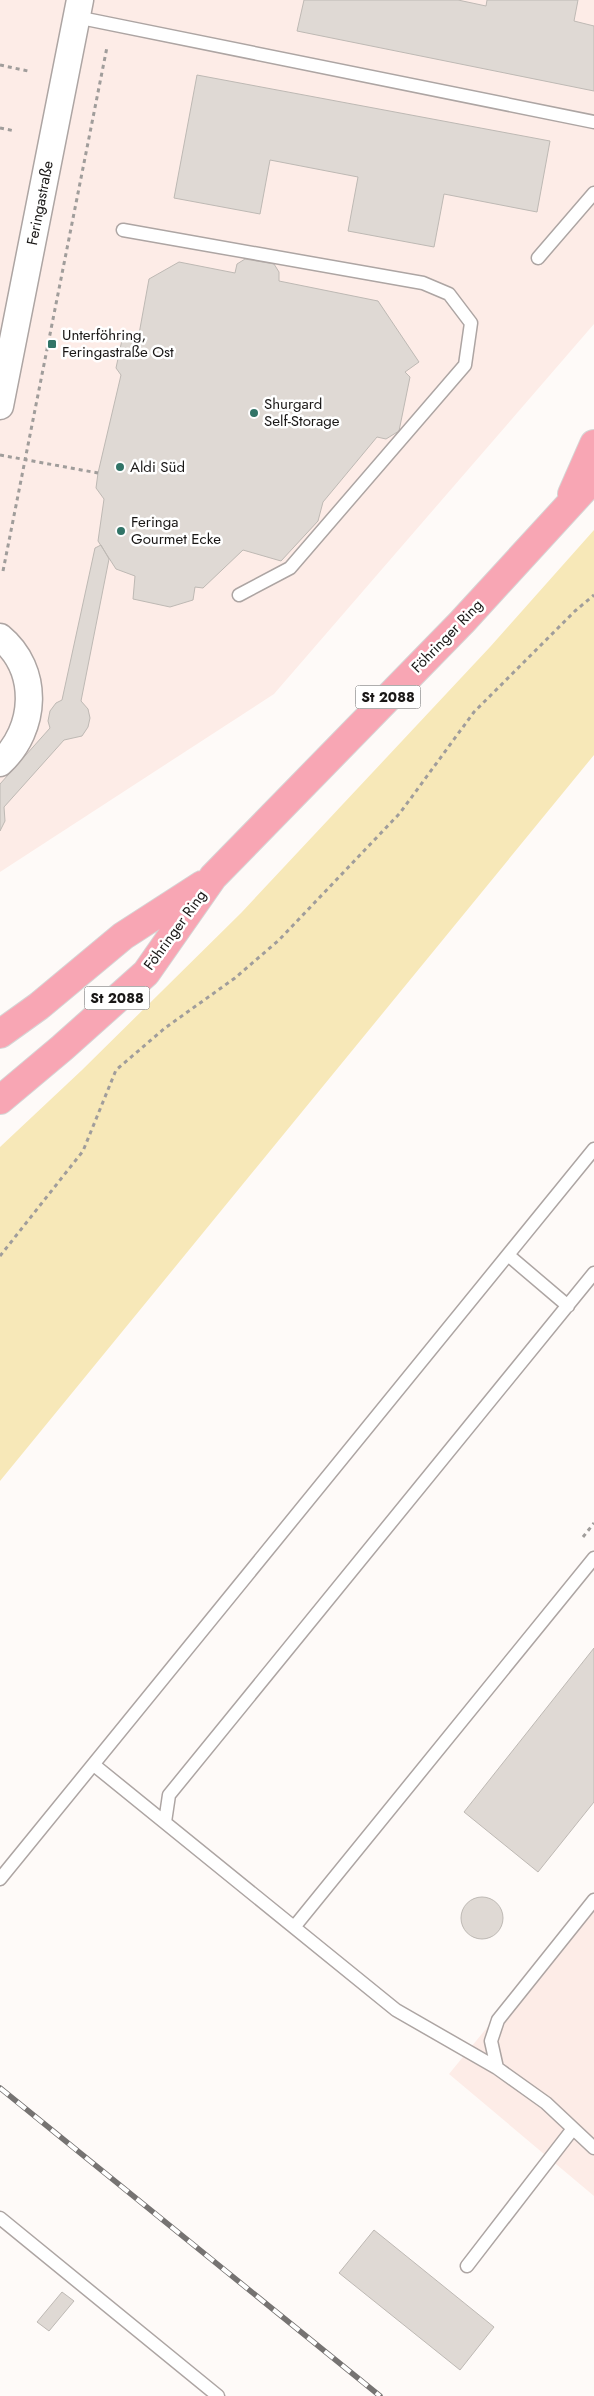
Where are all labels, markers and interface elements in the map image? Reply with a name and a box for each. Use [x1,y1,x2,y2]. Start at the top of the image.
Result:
street label: Feringastraße [21,159,59,247]
place label: Unterföhring, Feringastraße Ost [62,324,174,363]
marker: Unterföhring, Feringastraße Ost [46,338,58,350]
place label: Shurgard Self-Storage [264,393,340,432]
marker: Shurgard Self-Storage [248,407,260,419]
place label: Aldi Süd [130,456,185,478]
marker: Aldi Süd [114,461,126,473]
place label: Feringa Gourmet Ecke [131,511,221,550]
marker: Feringa Gourmet Ecke [115,525,127,537]
street label: Föhringer Ring [406,594,488,678]
road number: St 2088 [356,686,420,709]
street label: Föhringer Ring [138,885,212,975]
road number: St 2088 [84,986,150,1010]

